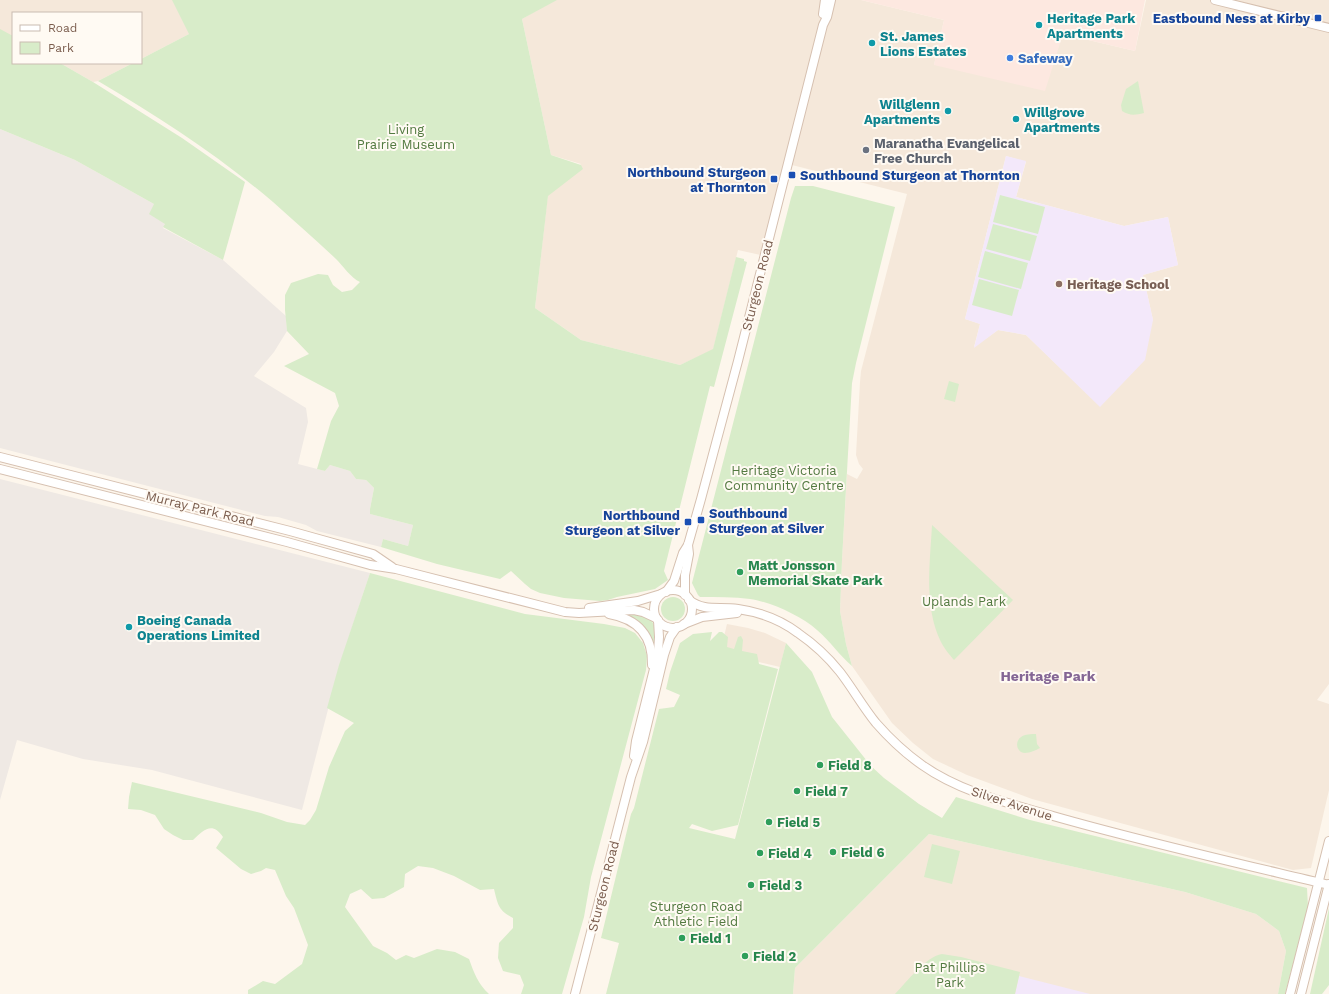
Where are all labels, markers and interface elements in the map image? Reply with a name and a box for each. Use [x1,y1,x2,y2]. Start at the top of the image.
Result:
place label: Heritage Park Apartments [1047,11,1136,41]
place label: Eastbound Ness at Kirby [1153,11,1311,26]
legend [12,12,142,64]
marker: Eastbound Ness at Kirby [1313,13,1323,23]
marker: Heritage Park Apartments [1034,20,1044,30]
text: Road [48,21,77,35]
place label: St. James Lions Estates [880,29,967,59]
marker: St. James Lions Estates [867,38,877,48]
text: Park [48,41,74,55]
place label: Safeway [1018,51,1073,66]
marker: Safeway [1005,53,1015,63]
place label: Willglenn Apartments [864,97,940,127]
place label: Willgrove Apartments [1024,105,1100,135]
marker: Willglenn Apartments [943,106,953,116]
marker: Willgrove Apartments [1011,114,1021,124]
park label: Living Prairie Museum [357,122,455,152]
place label: Maranatha Evangelical Free Church [874,136,1020,166]
marker: Maranatha Evangelical Free Church [861,145,871,155]
place label: Northbound Sturgeon at Thornton [627,165,766,195]
place label: Southbound Sturgeon at Thornton [800,168,1020,183]
marker: Southbound Sturgeon at Thornton [787,170,797,180]
marker: Northbound Sturgeon at Thornton [769,174,779,184]
street label: Sturgeon Road [739,238,776,332]
place label: Heritage School [1067,277,1170,292]
marker: Heritage School [1054,279,1064,289]
park label: Heritage Victoria Community Centre [724,463,844,493]
street label: Murray Park Road [144,488,256,529]
place label: Southbound Sturgeon at Silver [709,506,824,536]
place label: Northbound Sturgeon at Silver [565,508,680,538]
marker: Southbound Sturgeon at Silver [696,515,706,525]
marker: Northbound Sturgeon at Silver [683,517,693,527]
place label: Matt Jonsson Memorial Skate Park [748,558,883,588]
marker: Matt Jonsson Memorial Skate Park [735,567,745,577]
park label: Uplands Park [922,594,1007,609]
place label: Boeing Canada Operations Limited [137,613,260,643]
marker: Boeing Canada Operations Limited [124,622,134,632]
district label: Heritage Park [1000,668,1096,684]
place label: Field 8 [828,758,872,773]
marker: Field 8 [815,760,825,770]
street label: Silver Avenue [969,783,1054,824]
place label: Field 7 [805,784,848,799]
marker: Field 7 [792,786,802,796]
place label: Field 5 [777,815,820,830]
marker: Field 5 [764,817,774,827]
street label: Sturgeon Road [585,839,622,933]
place label: Field 6 [841,845,884,860]
place label: Field 4 [768,846,812,861]
marker: Field 6 [828,847,838,857]
marker: Field 4 [755,848,765,858]
place label: Field 3 [759,878,802,893]
marker: Field 3 [746,880,756,890]
park label: Sturgeon Road Athletic Field [649,899,743,929]
place label: Field 1 [690,931,731,946]
marker: Field 1 [677,933,687,943]
place label: Field 2 [753,949,796,964]
marker: Field 2 [740,951,750,961]
park label: Pat Phillips Park [915,960,986,990]

